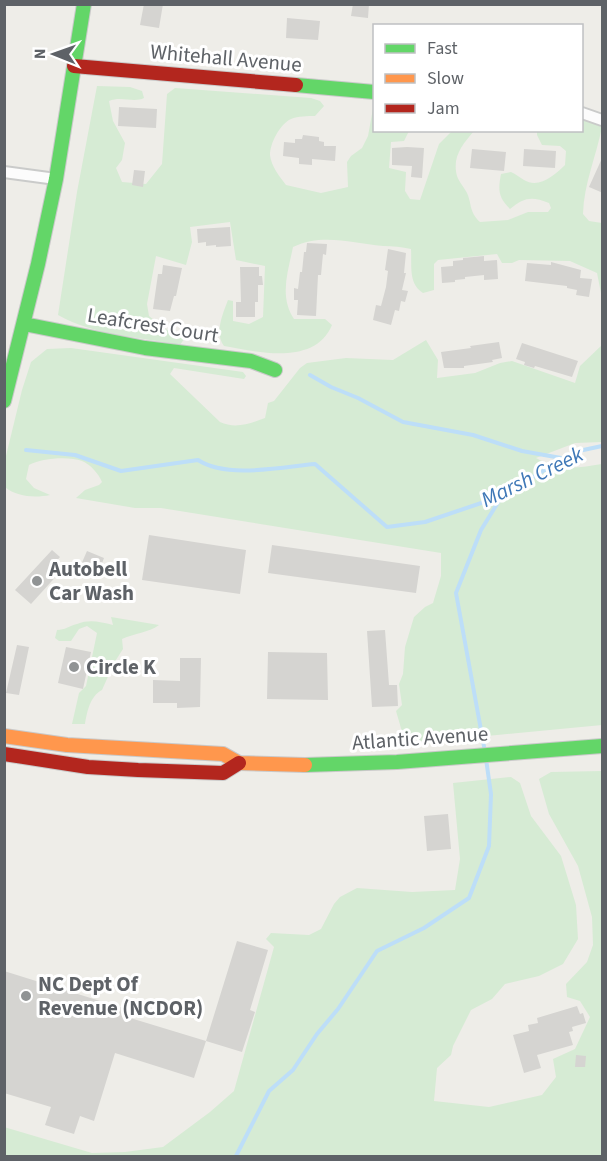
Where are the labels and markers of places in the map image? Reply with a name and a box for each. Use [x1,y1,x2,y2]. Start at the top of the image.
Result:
place label: Autobell Car Wash [48,554,134,608]
marker: Autobell Car Wash [30,574,44,588]
place label: Circle K [86,652,157,682]
marker: Circle K [67,660,81,674]
place label: NC Dept Of Revenue (NCDOR) [38,969,203,1023]
marker: NC Dept Of Revenue (NCDOR) [19,989,33,1003]

